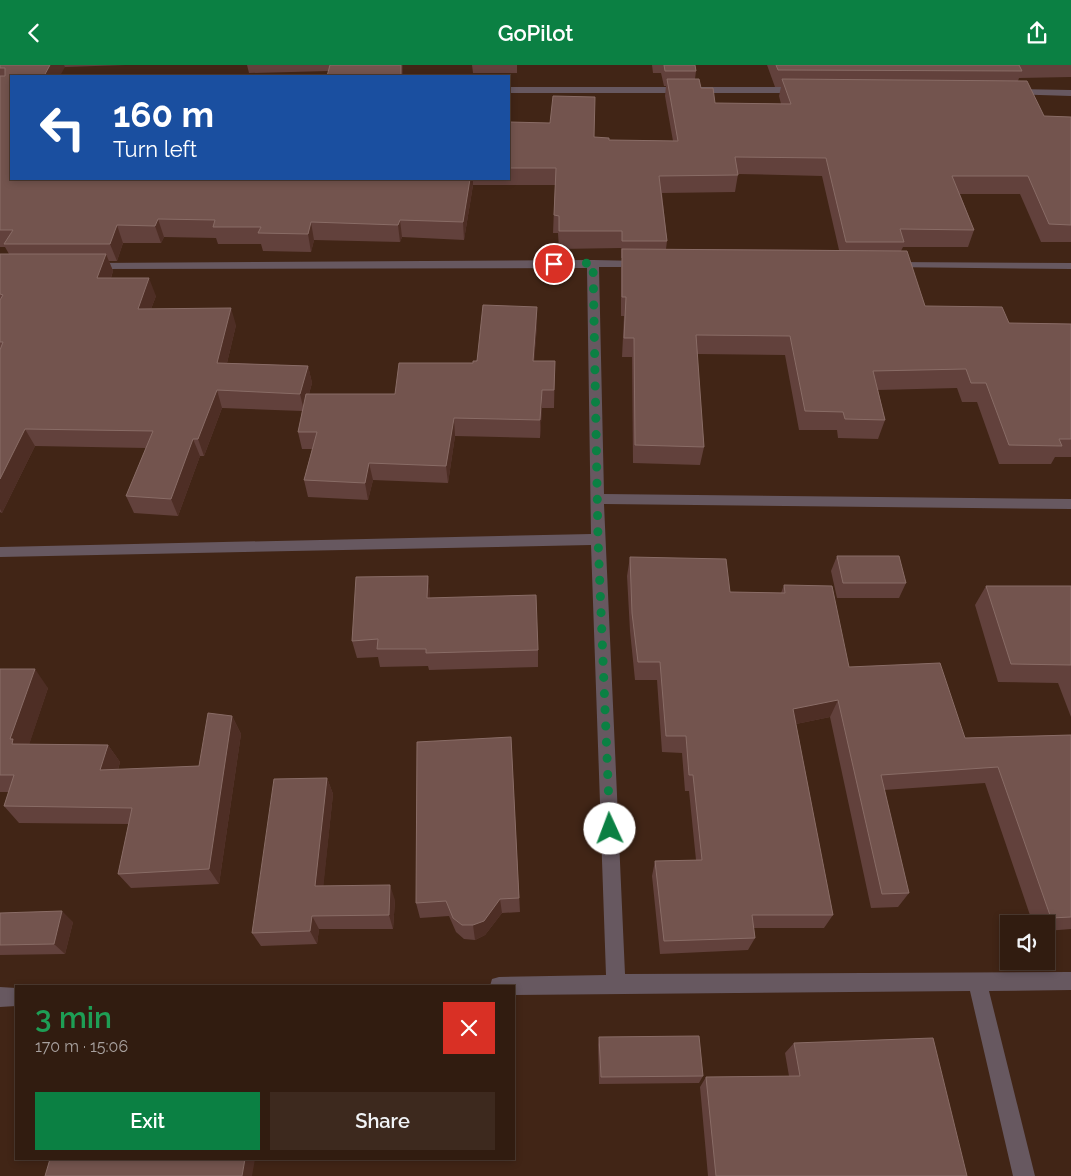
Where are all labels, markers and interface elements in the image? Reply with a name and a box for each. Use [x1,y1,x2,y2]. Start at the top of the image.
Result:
icon: back [20,19,48,47]
icon: share [1023,19,1051,47]
text: GoPilot [498,20,573,46]
text: 160 m [113,94,214,135]
icon: left [30,95,95,160]
text: Turn left [113,136,197,162]
pin [533,243,575,285]
icon: arrive [540,250,568,278]
position arrow [583,802,635,854]
map controls [1000,915,1055,970]
button: sound [1000,915,1055,970]
text: 3 min [35,1000,112,1035]
button: close [443,1002,495,1054]
text: 170 m · 15:06 [35,1037,128,1056]
button: Exit [35,1092,260,1150]
button: Share [270,1092,495,1150]

